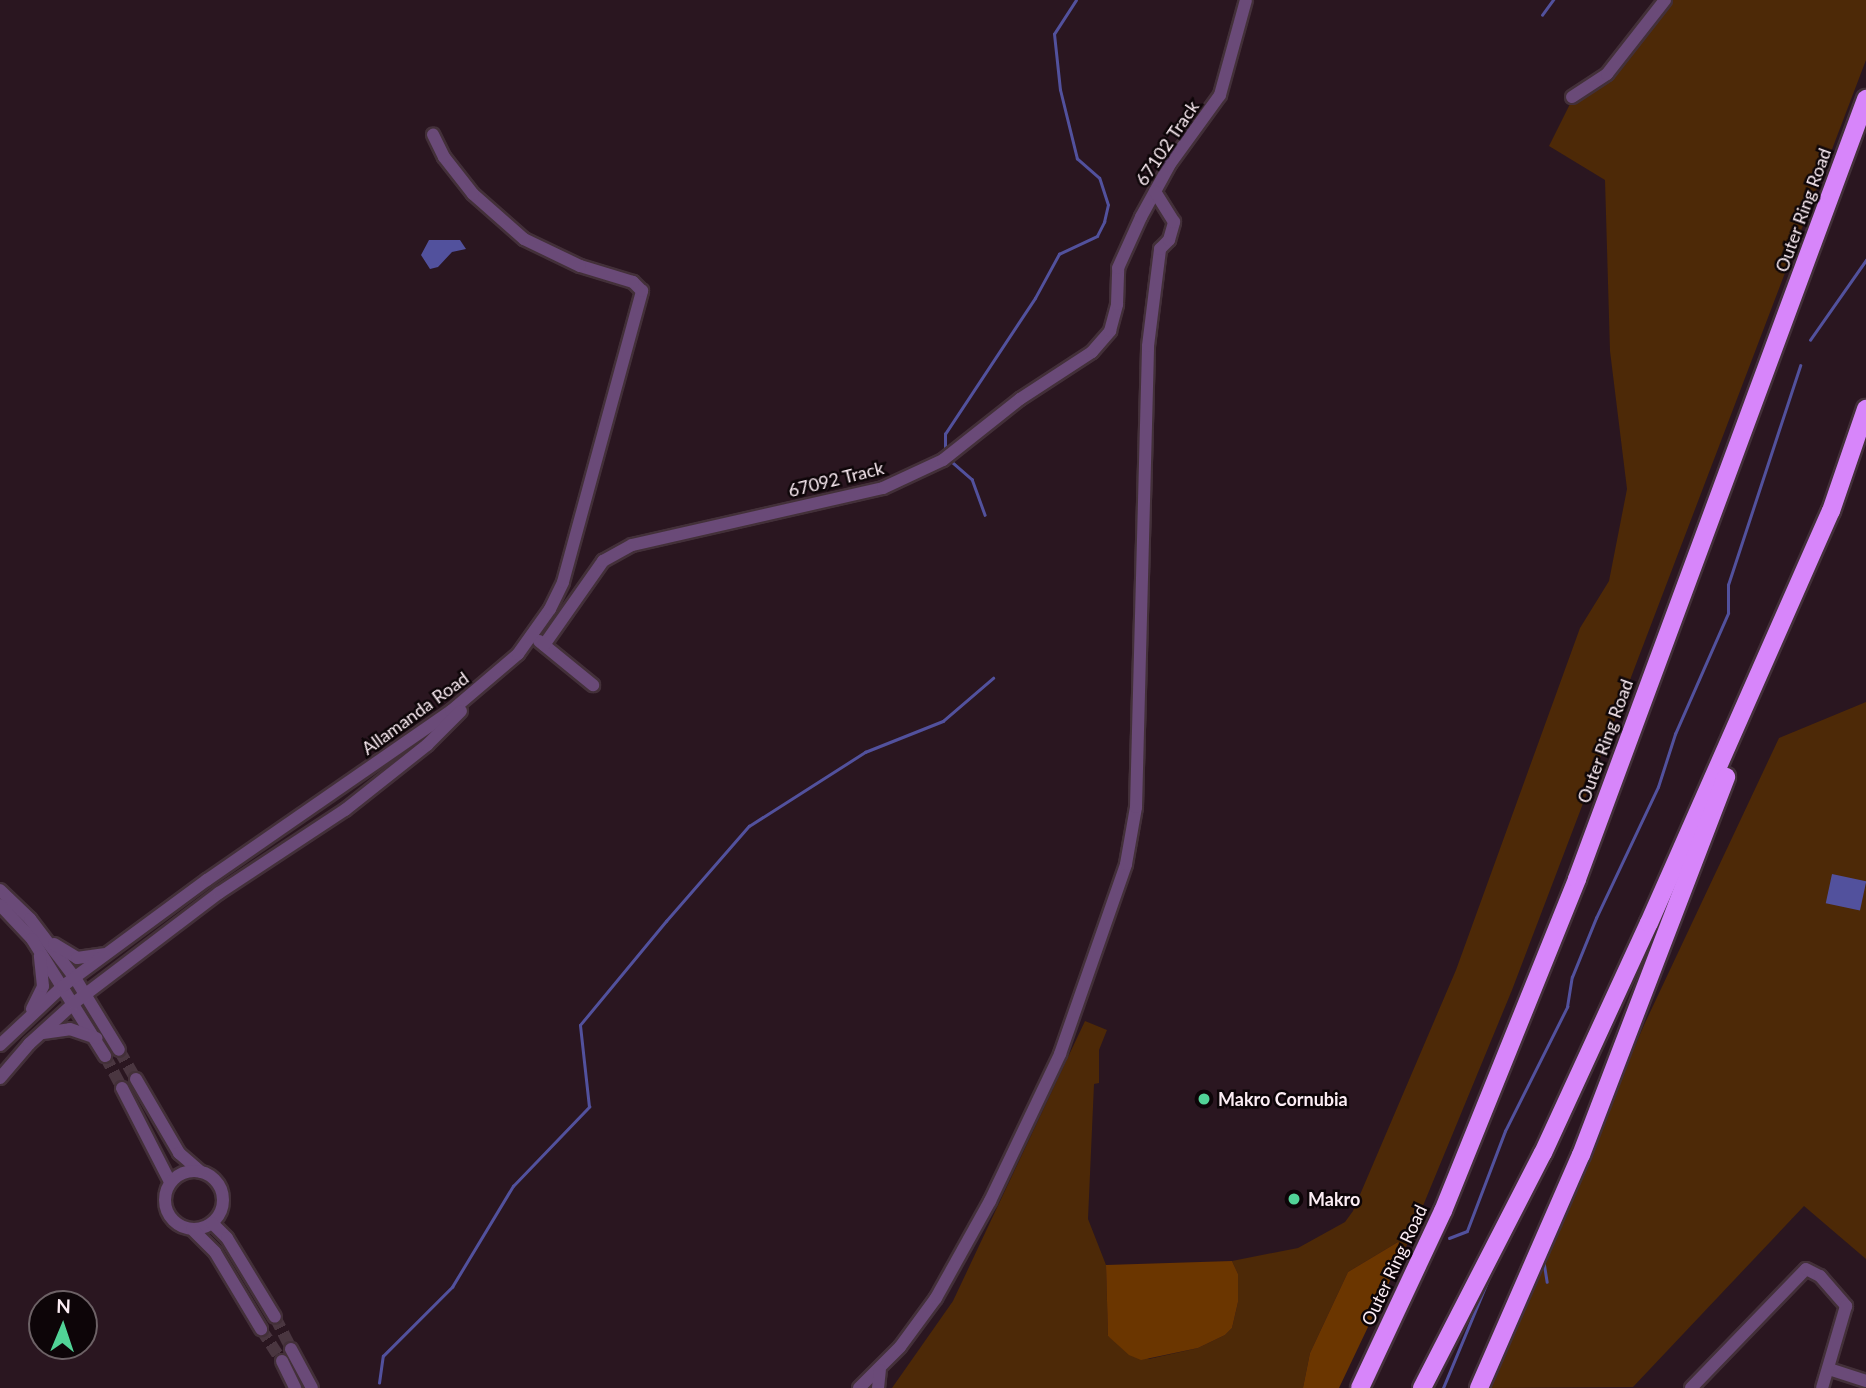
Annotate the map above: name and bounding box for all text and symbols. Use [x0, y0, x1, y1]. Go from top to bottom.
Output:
street label: 67102 Track [1130, 96, 1204, 190]
street label: Outer Ring Road [1770, 145, 1836, 275]
street label: 67092 Track [786, 457, 886, 501]
street label: Allamanda Road [357, 667, 473, 759]
street label: Outer Ring Road [1572, 676, 1638, 806]
place label: Makro Cornubia [1218, 1088, 1348, 1110]
marker: Makro Cornubia [1196, 1091, 1212, 1107]
place label: Makro [1308, 1188, 1360, 1210]
marker: Makro [1286, 1191, 1302, 1207]
street label: Outer Ring Road [1357, 1201, 1431, 1329]
north arrow [28, 1290, 98, 1360]
text: N [56, 1294, 71, 1317]

